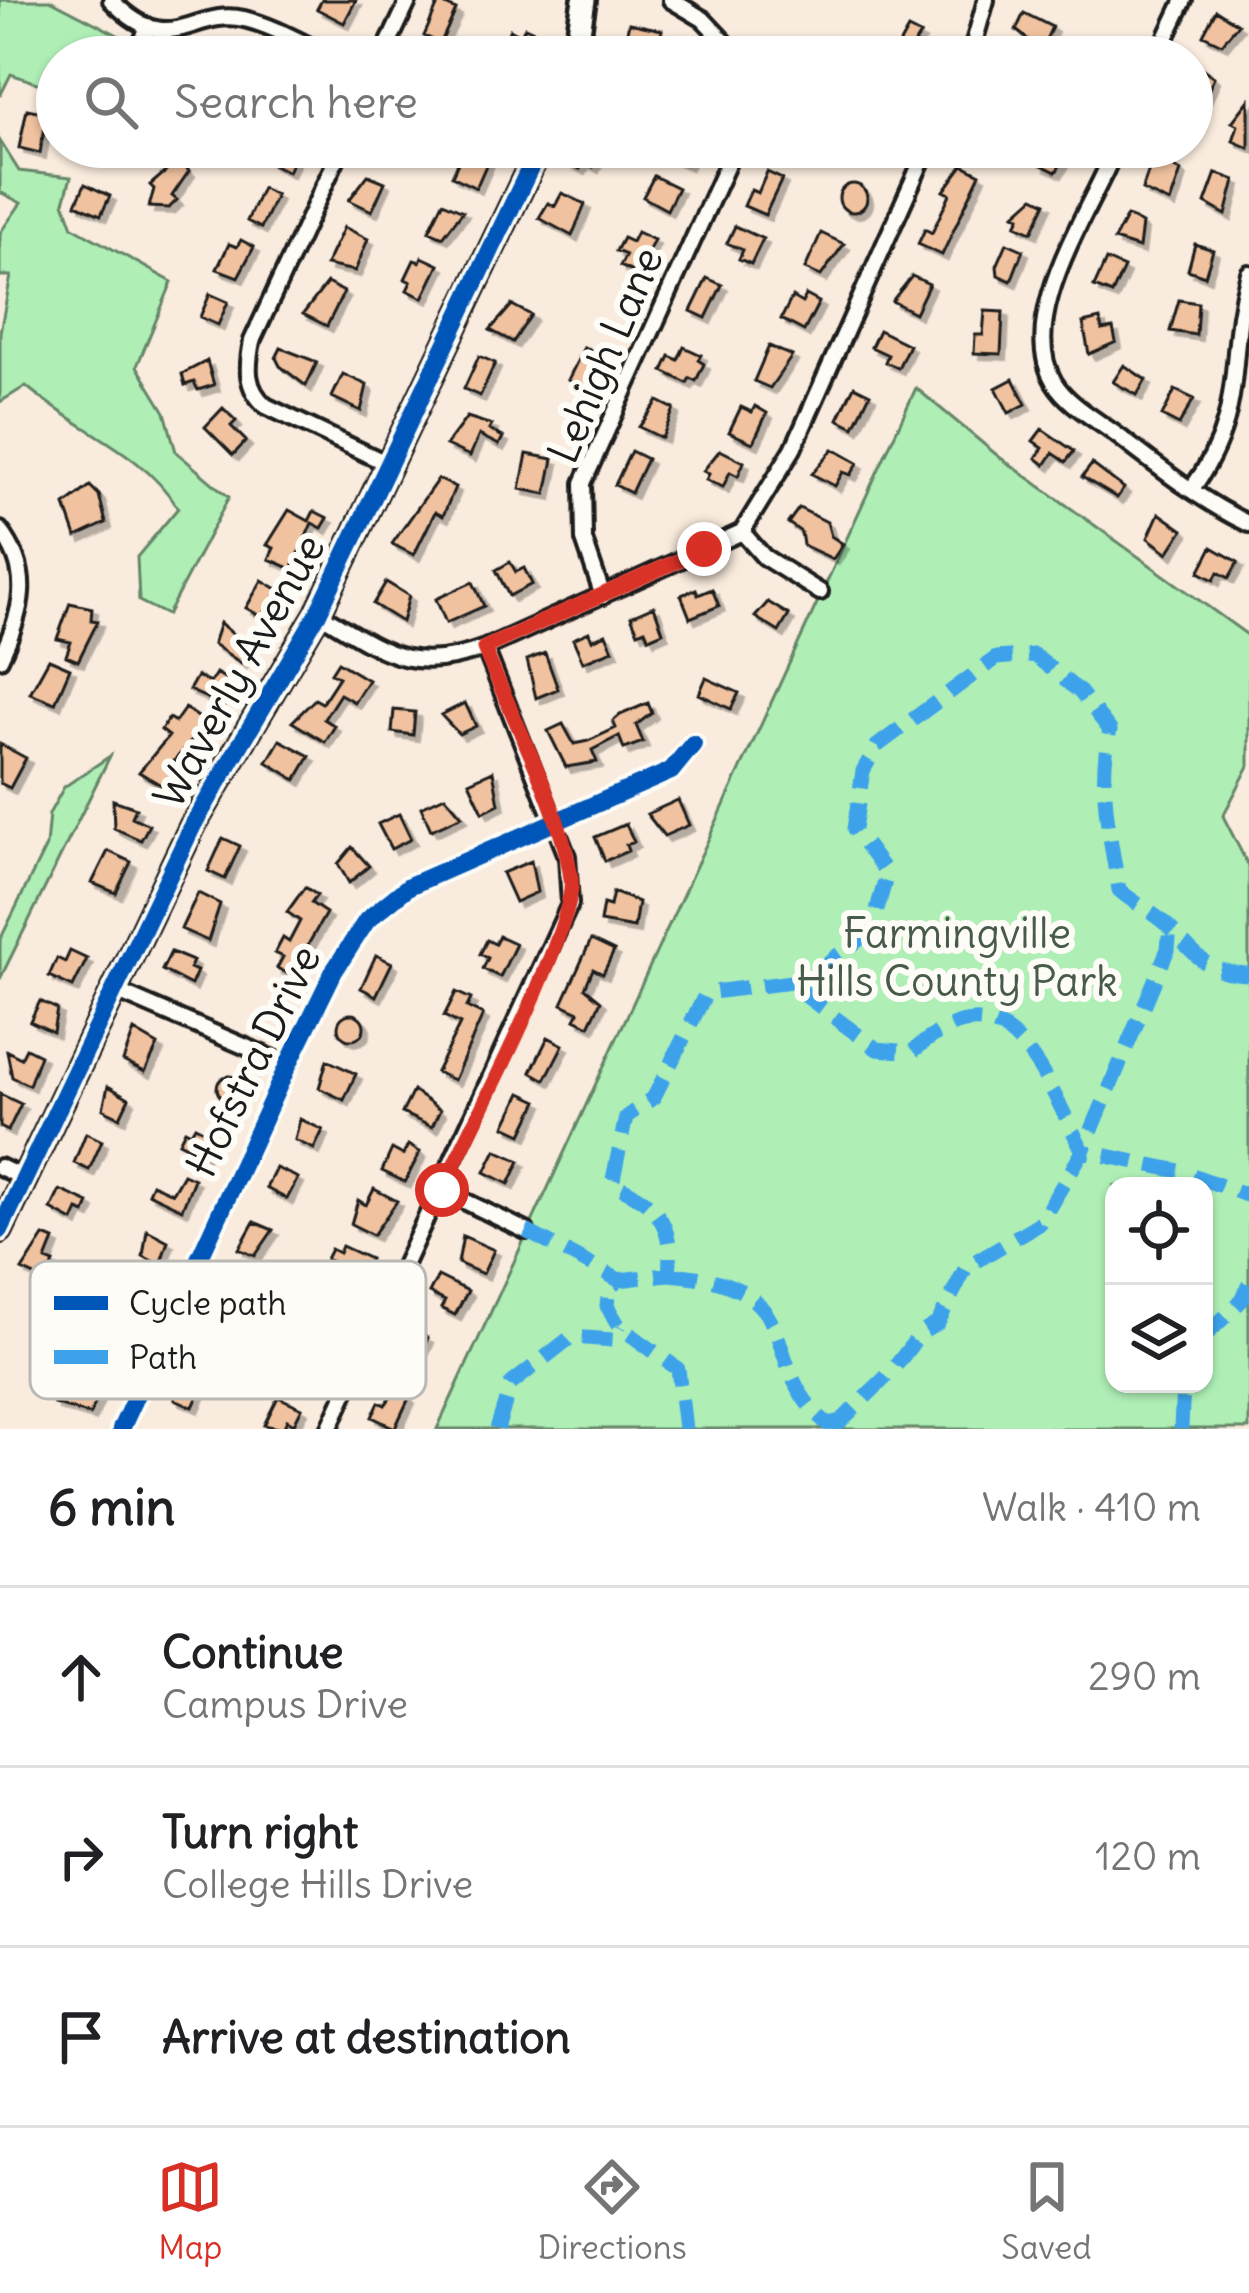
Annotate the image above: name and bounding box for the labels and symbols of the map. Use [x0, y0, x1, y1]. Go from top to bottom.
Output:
street label: Lehigh Lane [536, 239, 674, 471]
route end [677, 522, 731, 576]
street label: Waverly Avenue [142, 525, 336, 817]
park label: Farmingville Hills County Park [796, 907, 1118, 1007]
street label: Hofstra Drive [175, 937, 331, 1185]
route start [415, 1163, 469, 1217]
legend [30, 1261, 426, 1399]
text: Cycle path [129, 1282, 287, 1324]
text: Path [129, 1336, 197, 1378]

